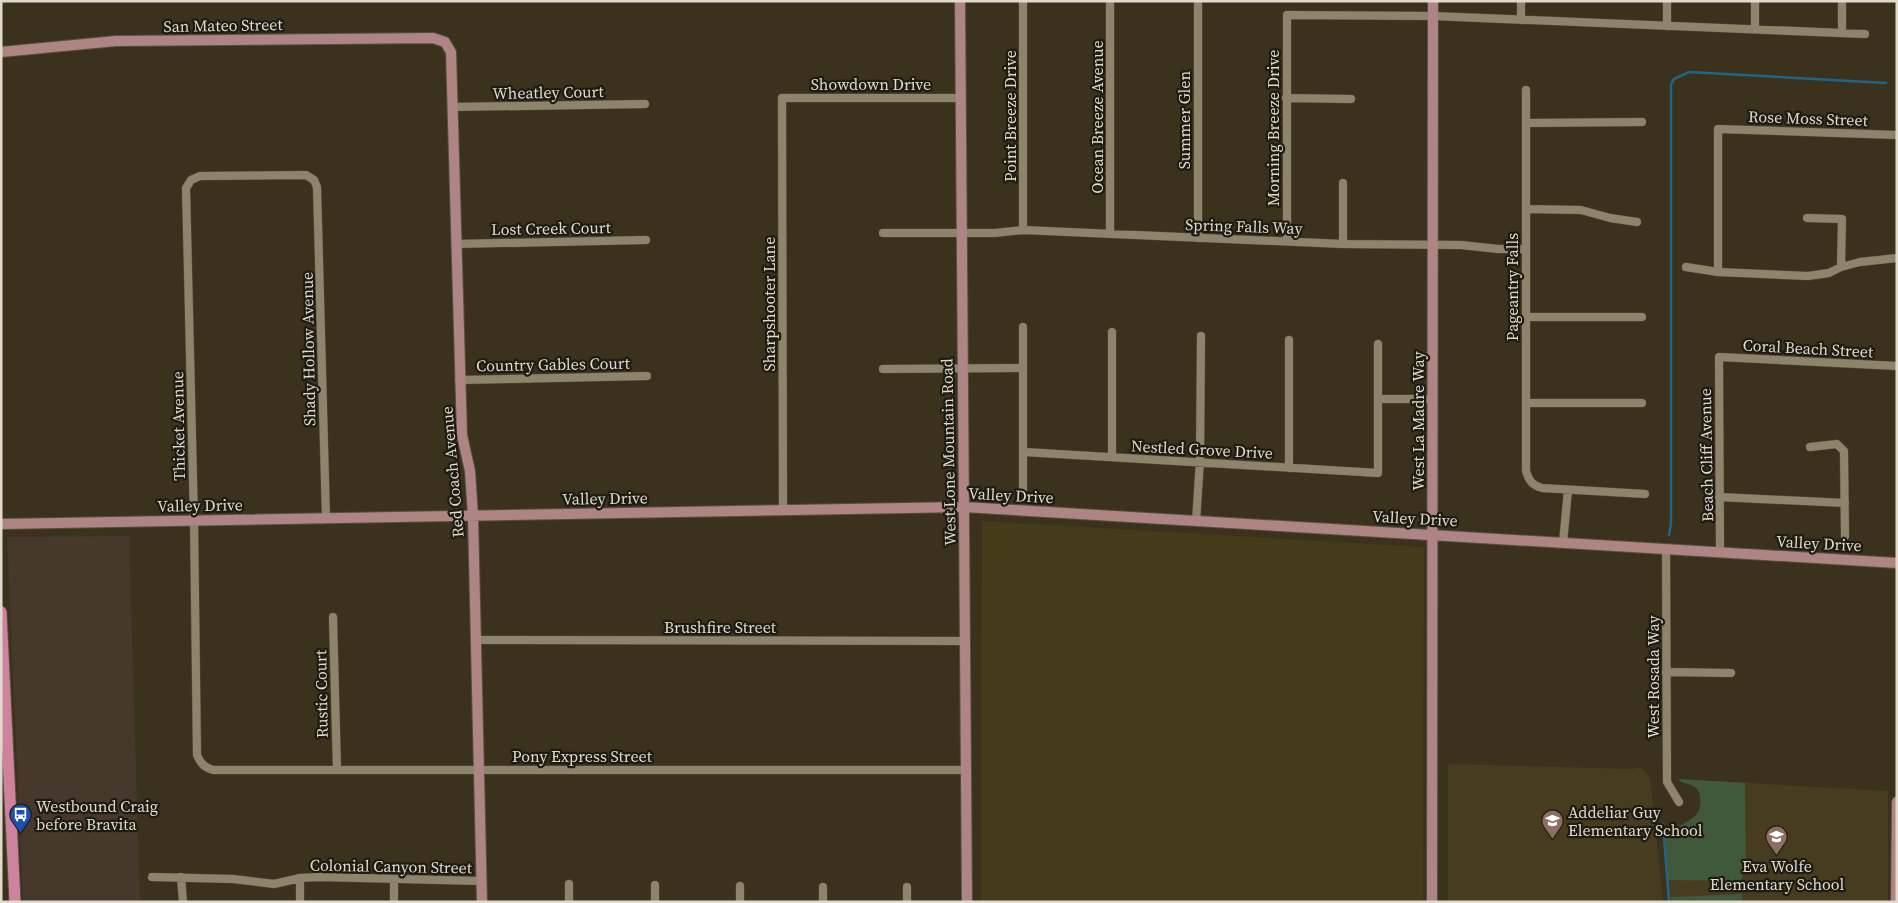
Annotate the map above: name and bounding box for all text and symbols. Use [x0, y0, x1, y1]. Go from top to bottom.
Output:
street label: San Mateo Street [163, 13, 284, 37]
street label: Ocean Breeze Avenue [1086, 40, 1108, 194]
street label: Point Breeze Drive [999, 50, 1021, 182]
street label: Morning Breeze Drive [1262, 50, 1284, 206]
street label: Summer Glen [1173, 71, 1195, 169]
street label: Showdown Drive [811, 73, 931, 95]
street label: Wheatley Court [492, 80, 605, 104]
street label: Rose Moss Street [1748, 105, 1869, 131]
street label: Spring Falls Way [1185, 213, 1304, 239]
street label: Lost Creek Court [491, 216, 612, 240]
street label: Pageantry Falls [1501, 233, 1523, 341]
street label: Sharpshooter Lane [758, 237, 780, 371]
street label: Shady Hollow Avenue [296, 272, 320, 426]
street label: Coral Beach Street [1742, 334, 1875, 362]
street label: West La Madre Way [1407, 350, 1429, 491]
street label: Country Gables Court [476, 352, 631, 376]
street label: West Lone Mountain Road [935, 358, 961, 546]
street label: Thicket Avenue [166, 371, 190, 481]
street label: Beach Cliff Avenue [1694, 388, 1718, 522]
street label: Red Coach Avenue [435, 405, 469, 539]
street label: Nestled Grove Drive [1130, 434, 1274, 464]
street label: Valley Drive [968, 482, 1054, 508]
street label: Valley Drive [562, 486, 648, 510]
street label: Valley Drive [157, 493, 243, 517]
street label: Valley Drive [1372, 505, 1458, 531]
street label: Valley Drive [1776, 530, 1862, 556]
street label: West Rosada Way [1642, 615, 1664, 739]
street label: Brushfire Street [664, 616, 777, 638]
street label: Rustic Court [309, 649, 333, 738]
street label: Pony Express Street [512, 745, 653, 767]
place label: Westbound Craig before Bravita [36, 795, 158, 835]
place label: Addeliar Guy Elementary School [1568, 801, 1703, 841]
bus stop icon: Westbound Craig before Bravita [8, 803, 32, 834]
school or university icon: Addeliar Guy Elementary School [1540, 809, 1564, 840]
school or university icon: Eva Wolfe Elementary School [1765, 825, 1789, 856]
street label: Colonial Canyon Street [310, 854, 473, 878]
place label: Eva Wolfe Elementary School [1710, 855, 1844, 895]

